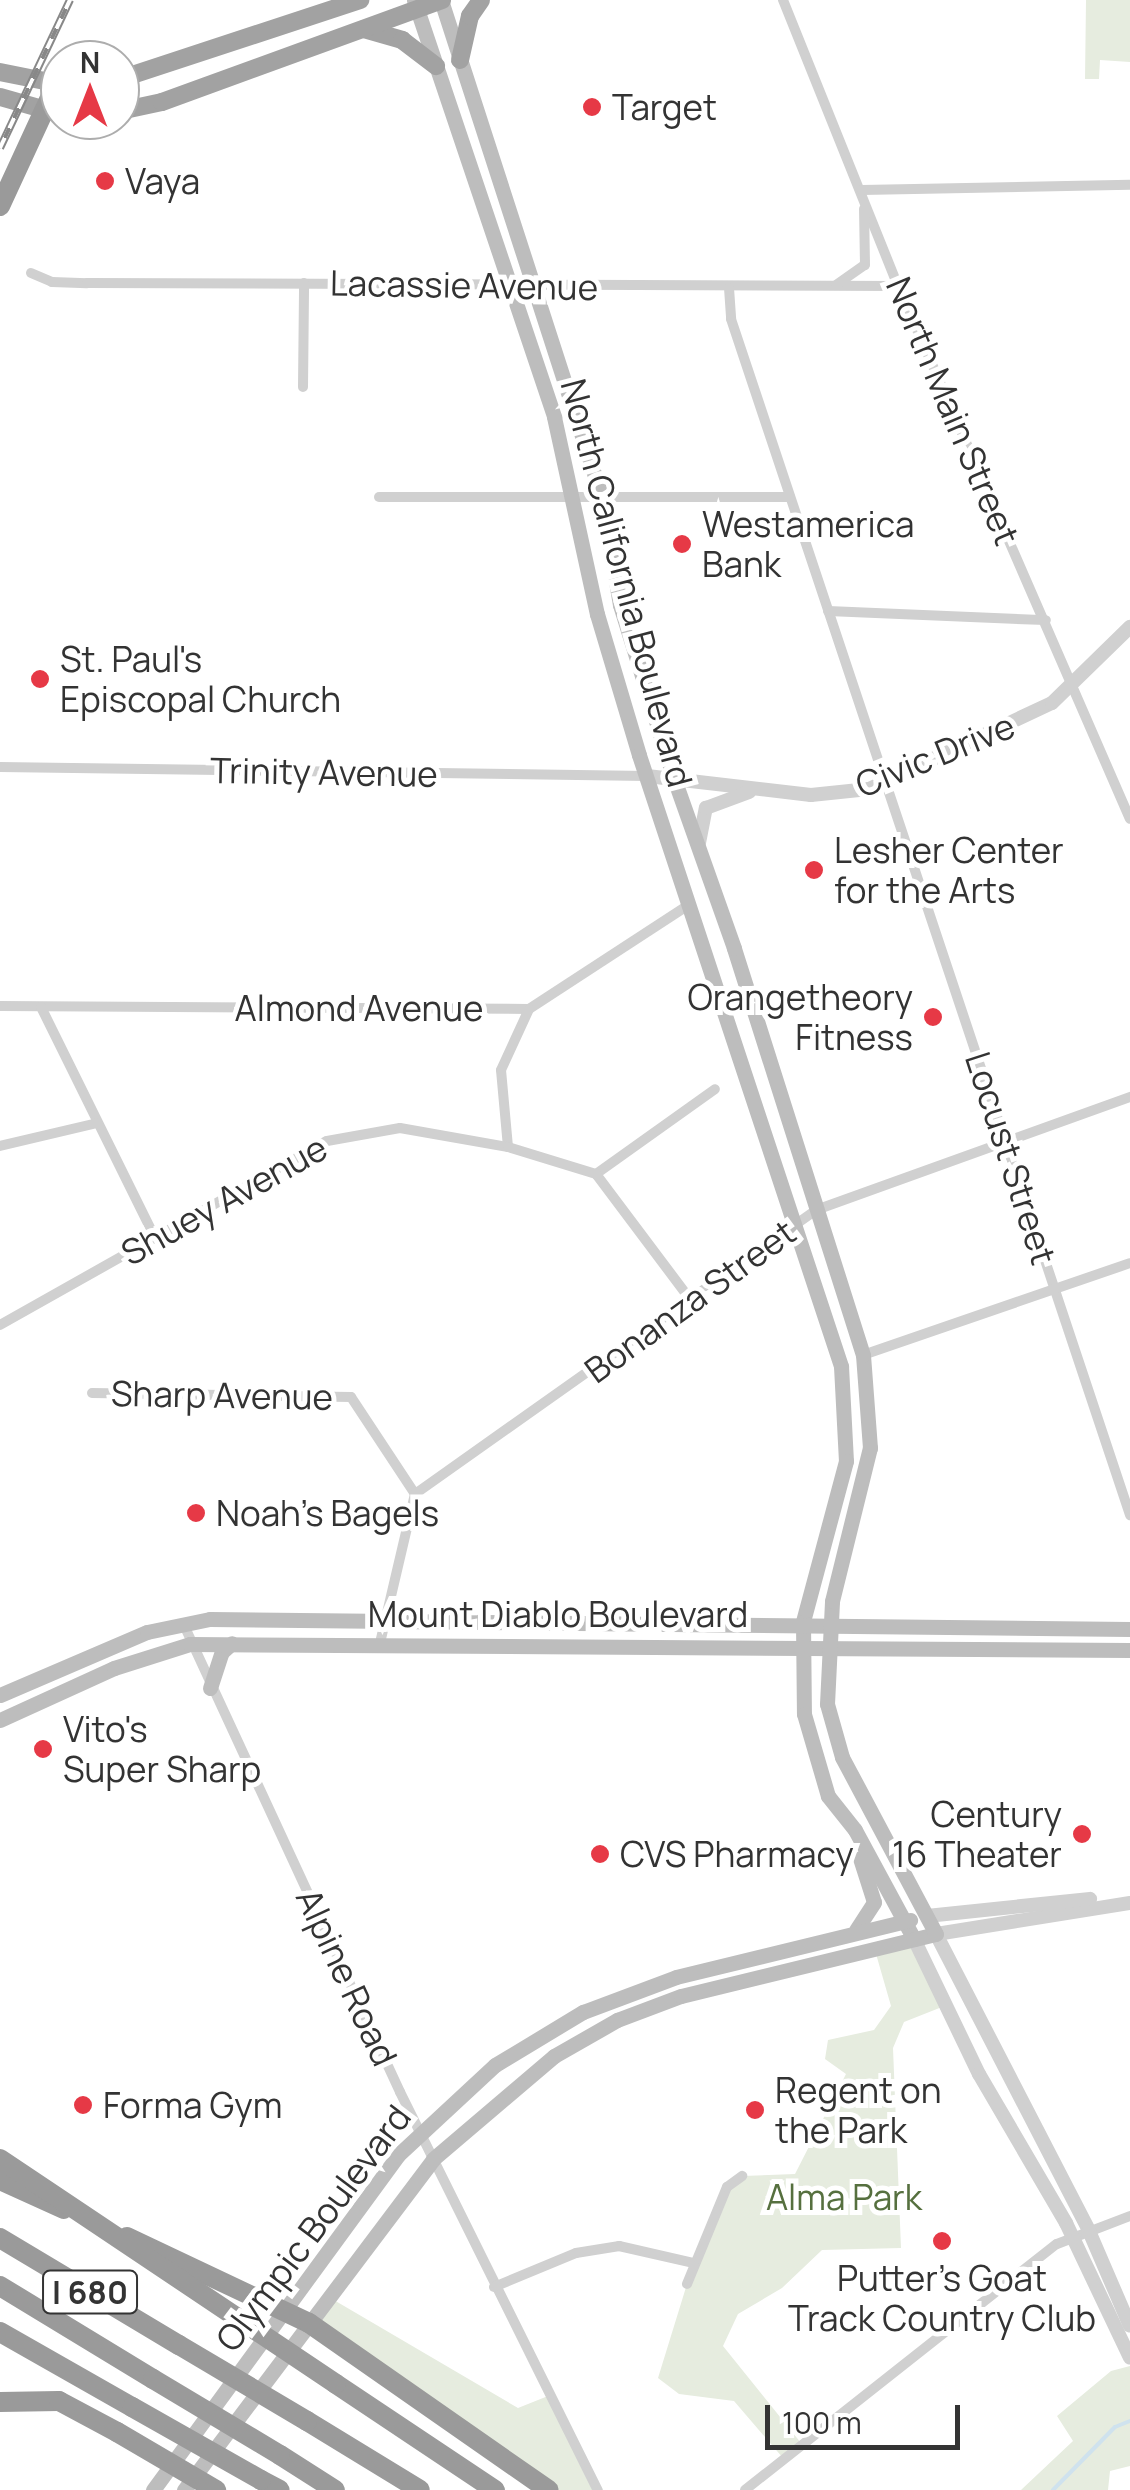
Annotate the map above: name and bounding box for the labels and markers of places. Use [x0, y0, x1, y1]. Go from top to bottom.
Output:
place label: Target [612, 86, 717, 128]
marker: Target [581, 96, 603, 118]
place label: Vaya [125, 160, 200, 202]
marker: Vaya [94, 170, 116, 192]
place label: Westamerica Bank [702, 503, 914, 585]
marker: Westamerica Bank [671, 533, 693, 555]
place label: St. Paul's Episcopal Church [60, 638, 341, 720]
marker: St. Paul's Episcopal Church [29, 668, 51, 690]
place label: Lesher Center for the Arts [834, 829, 1064, 911]
marker: Lesher Center for the Arts [803, 859, 825, 881]
place label: Orangetheory Fitness [688, 976, 913, 1058]
marker: Orangetheory Fitness [922, 1006, 944, 1028]
place label: Noah's Bagels [216, 1492, 439, 1534]
marker: Noah's Bagels [185, 1502, 207, 1524]
place label: Vito's Super Sharp [63, 1708, 261, 1790]
marker: Vito's Super Sharp [32, 1738, 54, 1760]
place label: Century 16 Theater [892, 1793, 1062, 1875]
marker: Century 16 Theater [1071, 1823, 1093, 1845]
place label: CVS Pharmacy [620, 1833, 854, 1875]
marker: CVS Pharmacy [589, 1843, 611, 1865]
place label: Regent on the Park [775, 2069, 941, 2151]
place label: Forma Gym [103, 2084, 282, 2126]
marker: Forma Gym [72, 2094, 94, 2116]
marker: Regent on the Park [744, 2099, 766, 2121]
marker: Putter's Goat Track Country Club [931, 2230, 953, 2252]
place label: Putter's Goat Track Country Club [788, 2257, 1096, 2339]

